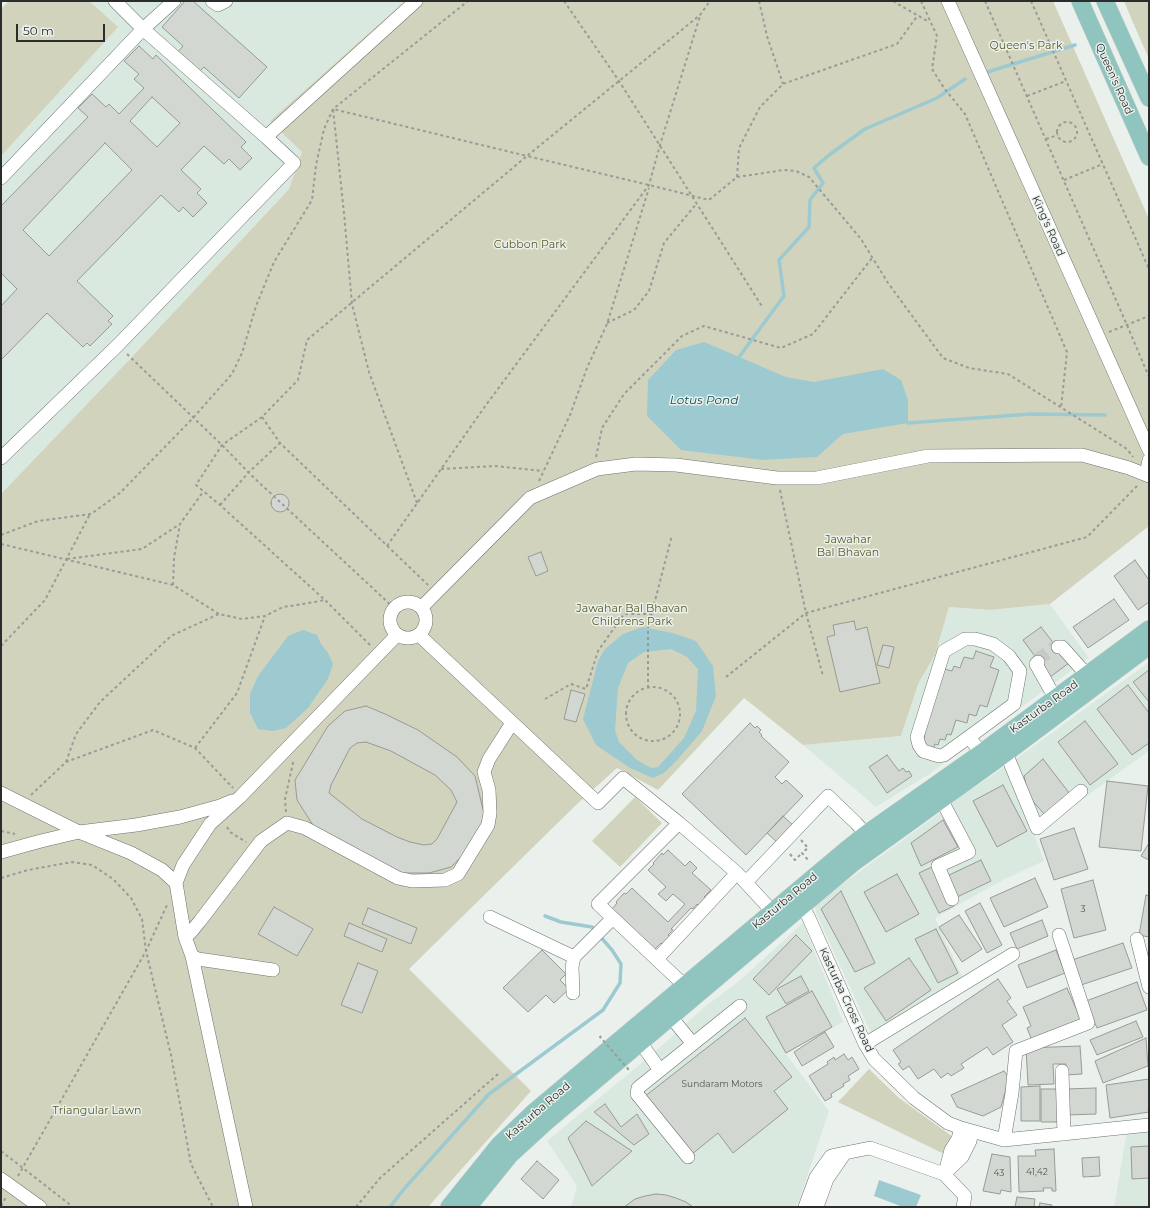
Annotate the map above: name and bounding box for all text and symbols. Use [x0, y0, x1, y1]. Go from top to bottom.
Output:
scale bar [18, 16, 107, 42]
text: 50 m [23, 23, 54, 38]
park label: Queen's Park [990, 39, 1062, 53]
street label: Queen's Road [1092, 41, 1136, 117]
street label: King's Road [1029, 194, 1067, 258]
park label: Cubbon Park [494, 238, 566, 252]
water label: Lotus Pond [670, 393, 738, 407]
park label: Jawahar Bal Bhavan [817, 533, 879, 559]
park label: Jawahar Bal Bhavan Childrens Park [576, 602, 688, 628]
street label: Kasturba Road [1007, 678, 1081, 736]
street label: Kasturba Road [750, 870, 820, 932]
house number: 3 [1080, 904, 1086, 914]
street label: Kasturba Cross Road [816, 946, 876, 1054]
street label: Kasturba Road [503, 1079, 573, 1143]
house number: Sundaram Motors [682, 1079, 762, 1089]
park label: Triangular Lawn [52, 1104, 142, 1118]
house number: 41,42 [1026, 1167, 1048, 1177]
house number: 43 [994, 1168, 1004, 1178]

